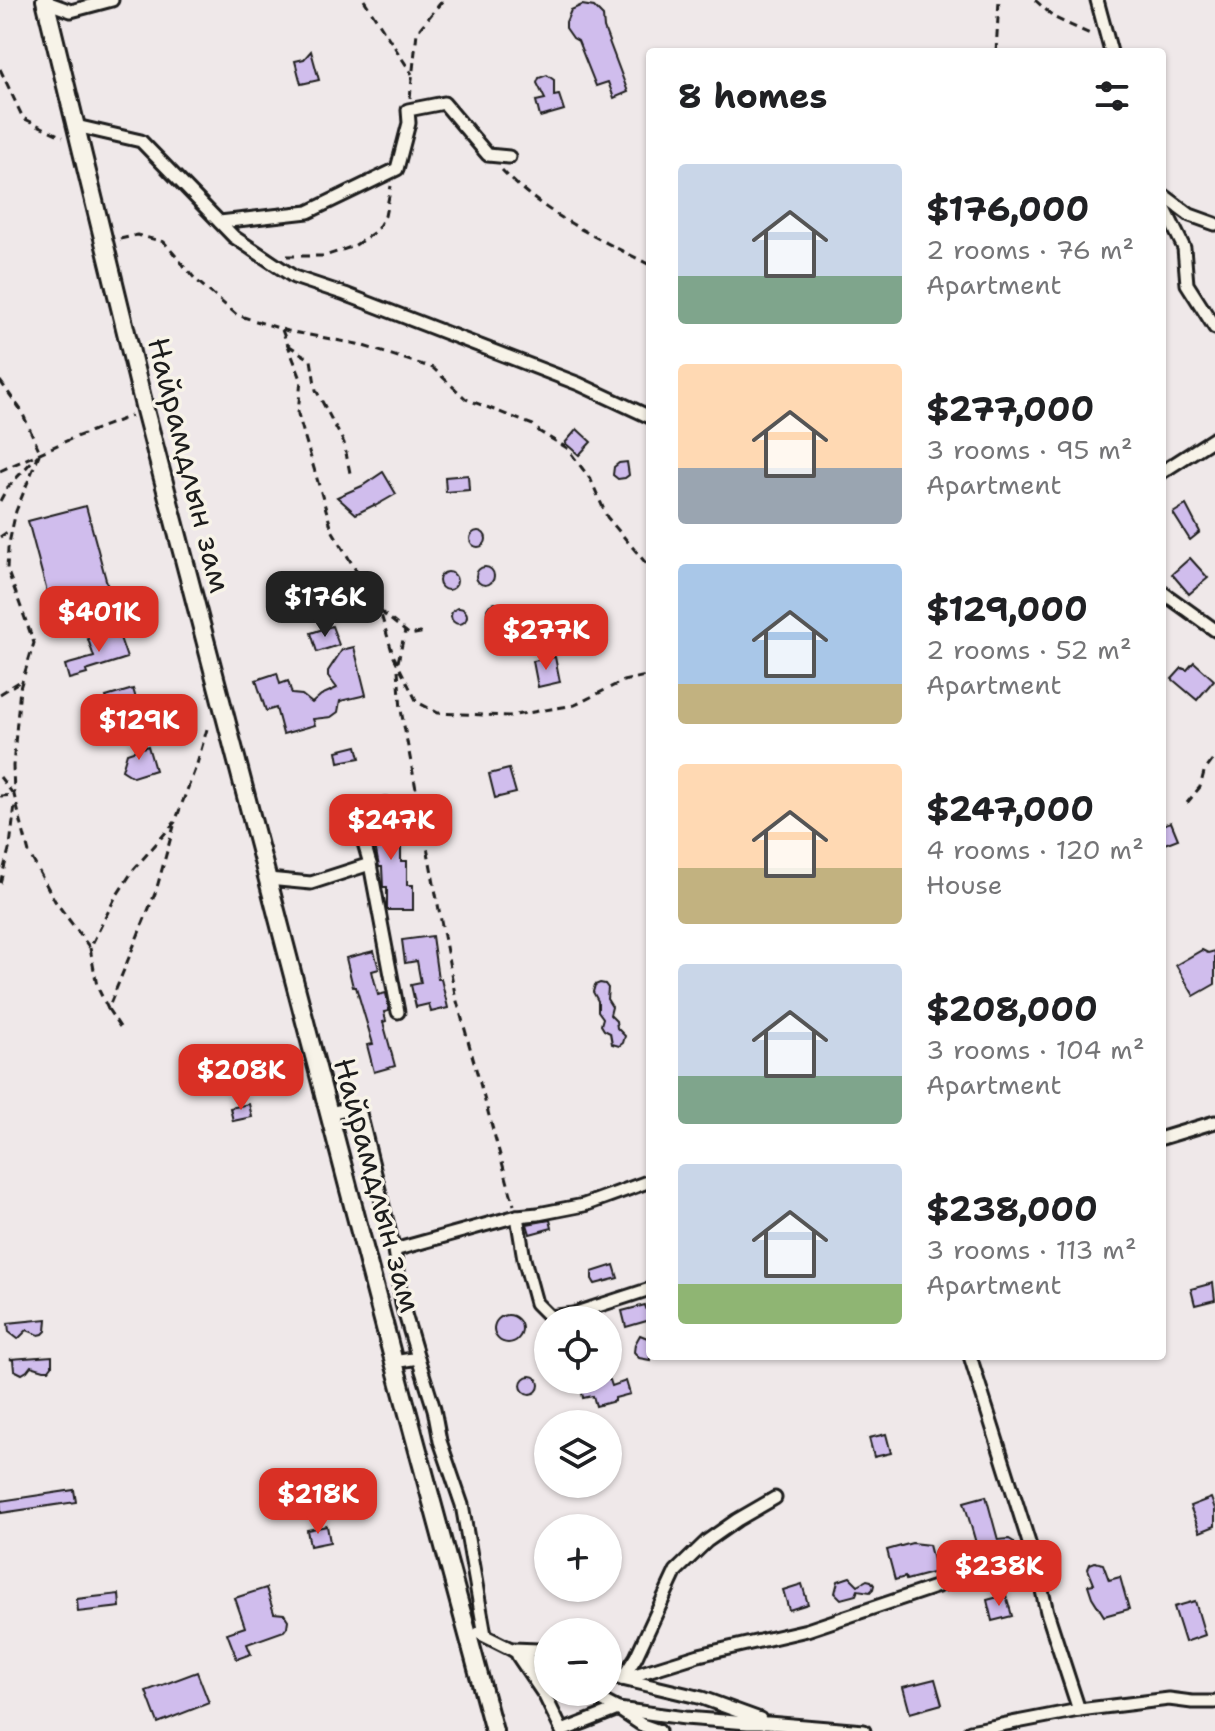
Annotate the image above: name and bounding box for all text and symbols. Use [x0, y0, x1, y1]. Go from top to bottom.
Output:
text: 8 homes [678, 73, 827, 119]
icon: filters [1090, 74, 1134, 118]
text: $176,000 [926, 186, 1089, 232]
icon: home [742, 196, 838, 292]
text: 2 rooms · 76 m² [926, 232, 1134, 267]
text: Apartment [926, 267, 1062, 302]
street label: Найрамдлын зам [138, 333, 241, 597]
text: $277,000 [926, 386, 1094, 432]
icon: home [742, 396, 838, 492]
text: 3 rooms · 95 m² [926, 432, 1133, 467]
text: Apartment [926, 467, 1062, 502]
pin: $176K [269, 571, 381, 639]
text: $176K [284, 579, 366, 614]
pin: $401K [43, 586, 155, 654]
text: $129,000 [926, 586, 1088, 632]
text: $401K [58, 594, 140, 629]
icon: home [742, 596, 838, 692]
pin: $277K [490, 604, 602, 672]
text: $277K [502, 612, 590, 647]
text: 2 rooms · 52 m² [926, 632, 1132, 667]
text: Apartment [926, 667, 1062, 702]
pin: $129K [83, 694, 195, 762]
text: $129K [99, 702, 180, 737]
text: $247,000 [926, 786, 1094, 832]
pin: $247K [335, 794, 447, 862]
icon: home [742, 796, 838, 892]
text: $247K [347, 802, 435, 837]
text: 4 rooms · 120 m² [926, 832, 1144, 867]
text: House [926, 867, 1002, 902]
text: $208,000 [926, 986, 1098, 1032]
icon: home [742, 996, 838, 1092]
text: 3 rooms · 104 m² [926, 1032, 1145, 1067]
pin: $208K [185, 1044, 297, 1112]
text: $208K [196, 1052, 286, 1087]
street label: Найрамдлын зам [324, 1053, 431, 1317]
text: Apartment [926, 1067, 1062, 1102]
text: $238,000 [926, 1186, 1098, 1232]
icon: home [742, 1196, 838, 1292]
text: 3 rooms · 113 m² [926, 1232, 1137, 1267]
text: Apartment [926, 1267, 1062, 1302]
map controls [534, 1306, 622, 1706]
button: locate [534, 1306, 622, 1394]
button: layers [534, 1410, 622, 1498]
pin: $218K [262, 1468, 374, 1536]
text: $218K [277, 1476, 359, 1511]
button: + [534, 1514, 622, 1602]
pin: $238K [943, 1540, 1055, 1608]
text: $238K [954, 1548, 1044, 1583]
button: − [534, 1618, 622, 1706]

